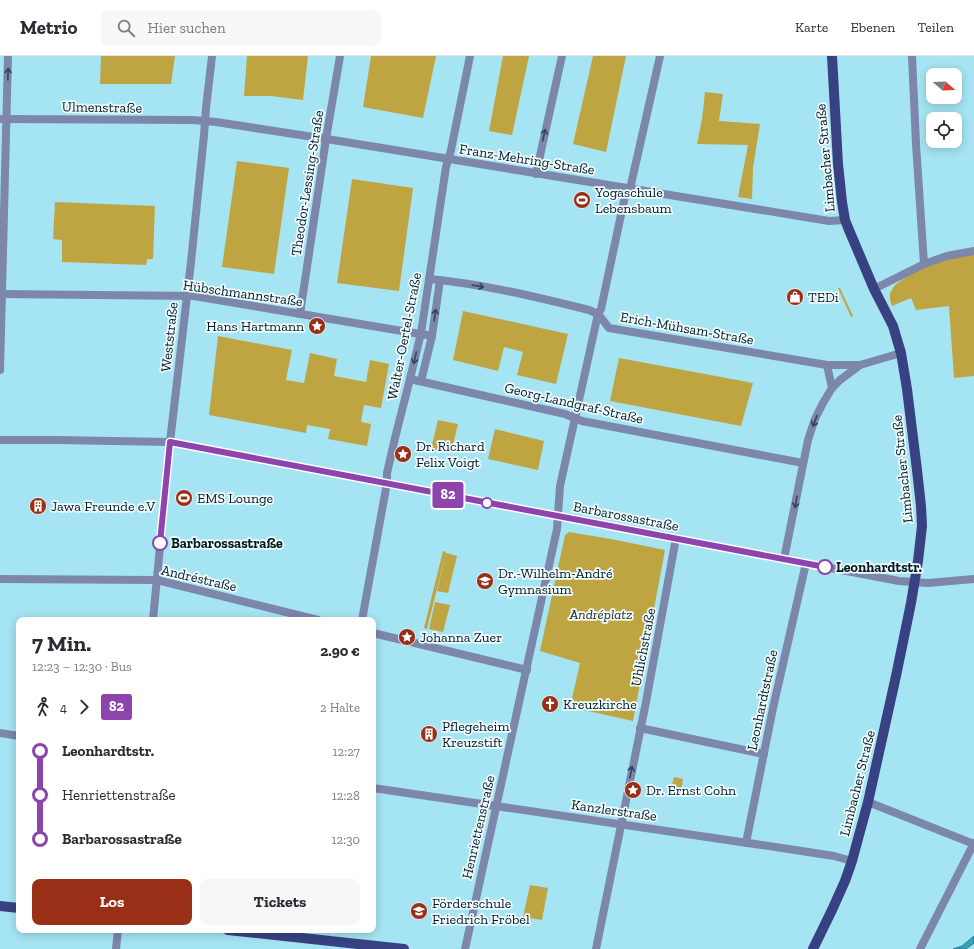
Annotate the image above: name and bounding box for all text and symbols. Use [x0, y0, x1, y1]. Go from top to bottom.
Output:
search box [101, 10, 381, 46]
text: Metrio [20, 16, 77, 39]
icon: search [115, 17, 137, 39]
text: Hier suchen [147, 19, 226, 37]
text: Karte [795, 19, 828, 36]
text: Ebenen [850, 19, 895, 36]
text: Teilen [917, 19, 954, 36]
one-way arrow [4, 68, 11, 81]
north arrow [926, 68, 962, 104]
map controls [926, 68, 962, 148]
street label: Ulmenstraße [62, 98, 143, 117]
street label: Limbacher Straße [812, 103, 839, 213]
street label: Theodor-Lessing-Straße [288, 109, 327, 257]
button: locate [926, 112, 962, 148]
one-way arrow [540, 129, 548, 142]
street label: Franz-Mehring-Straße [458, 140, 596, 179]
place label: Yogaschule Lebensbaum [594, 184, 672, 217]
sports icon: Yogaschule Lebensbaum [572, 190, 592, 210]
street label: Walter-Oertel-Straße [384, 271, 425, 401]
street label: Hübschmannstraße [182, 277, 304, 310]
one-way arrow [471, 282, 484, 290]
shop icon: TEDi [785, 287, 805, 307]
place label: TEDi [808, 289, 839, 306]
street label: Weststraße [157, 301, 182, 373]
street label: Erich-Mühsam-Straße [619, 308, 755, 349]
one-way arrow [431, 309, 439, 322]
place icon: Hans Hartmann [307, 316, 327, 336]
place label: Hans Hartmann [206, 318, 304, 335]
one-way arrow [410, 352, 418, 365]
street label: Georg-Landgraf-Straße [503, 379, 645, 428]
street label: Limbacher Straße [888, 414, 917, 524]
one-way arrow [810, 415, 818, 427]
place label: Dr. Richard Felix Voigt [416, 438, 485, 471]
place icon: Dr. Richard Felix Voigt [393, 444, 413, 464]
line badge: 82 [430, 482, 466, 508]
text: 82 [440, 486, 456, 503]
sports icon: EMS Lounge [174, 488, 194, 508]
place label: EMS Lounge [197, 490, 274, 507]
one-way arrow [791, 495, 799, 508]
building icon: Jawa Freunde e.V [28, 496, 48, 516]
unlabelled marker [481, 497, 493, 509]
place label: Jawa Freunde e.V [51, 498, 156, 515]
street label: Barbarossastraße [572, 498, 680, 535]
marker: Barbarossastraße [152, 535, 168, 551]
place label: Barbarossastraße [171, 535, 283, 552]
marker: Leonhardtstr. [817, 559, 833, 575]
place label: Leonhardtstr. [836, 559, 922, 576]
street label: Andréstraße [160, 562, 239, 596]
place label: Dr.-Wilhelm-André Gymnasium [498, 565, 613, 598]
school or university icon: Dr.-Wilhelm-André Gymnasium [475, 571, 495, 591]
park label: Andréplatz [569, 606, 632, 623]
street label: Uhlichstraße [628, 606, 660, 688]
place icon: Johanna Zuer [397, 627, 417, 647]
place label: Johanna Zuer [420, 629, 502, 646]
text: 7 Min. [32, 630, 91, 657]
text: 2.90 € [320, 642, 360, 660]
street label: Leonhardtstraße [744, 648, 782, 752]
text: 12:23 – 12:30 · Bus [32, 659, 132, 674]
church icon: Kreuzkirche [540, 694, 560, 714]
icon: walk [32, 696, 54, 718]
icon: forward [73, 696, 95, 718]
place label: Kreuzkirche [563, 696, 637, 713]
text: 82 [109, 698, 124, 715]
text: 4 [60, 700, 67, 715]
text: 2 Halte [320, 700, 360, 715]
place label: Pflegeheim Kreuzstift [442, 718, 509, 751]
building icon: Pflegeheim Kreuzstift [419, 724, 439, 744]
street label: Limbacher Straße [836, 728, 879, 838]
text: Leonhardtstr. [62, 742, 154, 760]
text: 12:27 [333, 744, 360, 759]
one-way arrow [627, 766, 635, 779]
street label: Henriettenstraße [458, 773, 499, 881]
place icon: Dr. Ernst Cohn [623, 780, 643, 800]
place label: Dr. Ernst Cohn [646, 782, 736, 799]
text: Henriettenstraße [62, 786, 175, 804]
text: 12:28 [332, 788, 360, 803]
street label: Kanzlerstraße [570, 796, 658, 825]
text: Barbarossastraße [62, 830, 182, 848]
text: 12:30 [332, 832, 360, 847]
button: Los [32, 879, 192, 925]
button: Tickets [200, 879, 360, 925]
place label: Förderschule Friedrich Fröbel [432, 895, 530, 928]
school or university icon: Förderschule Friedrich Fröbel [409, 901, 429, 921]

